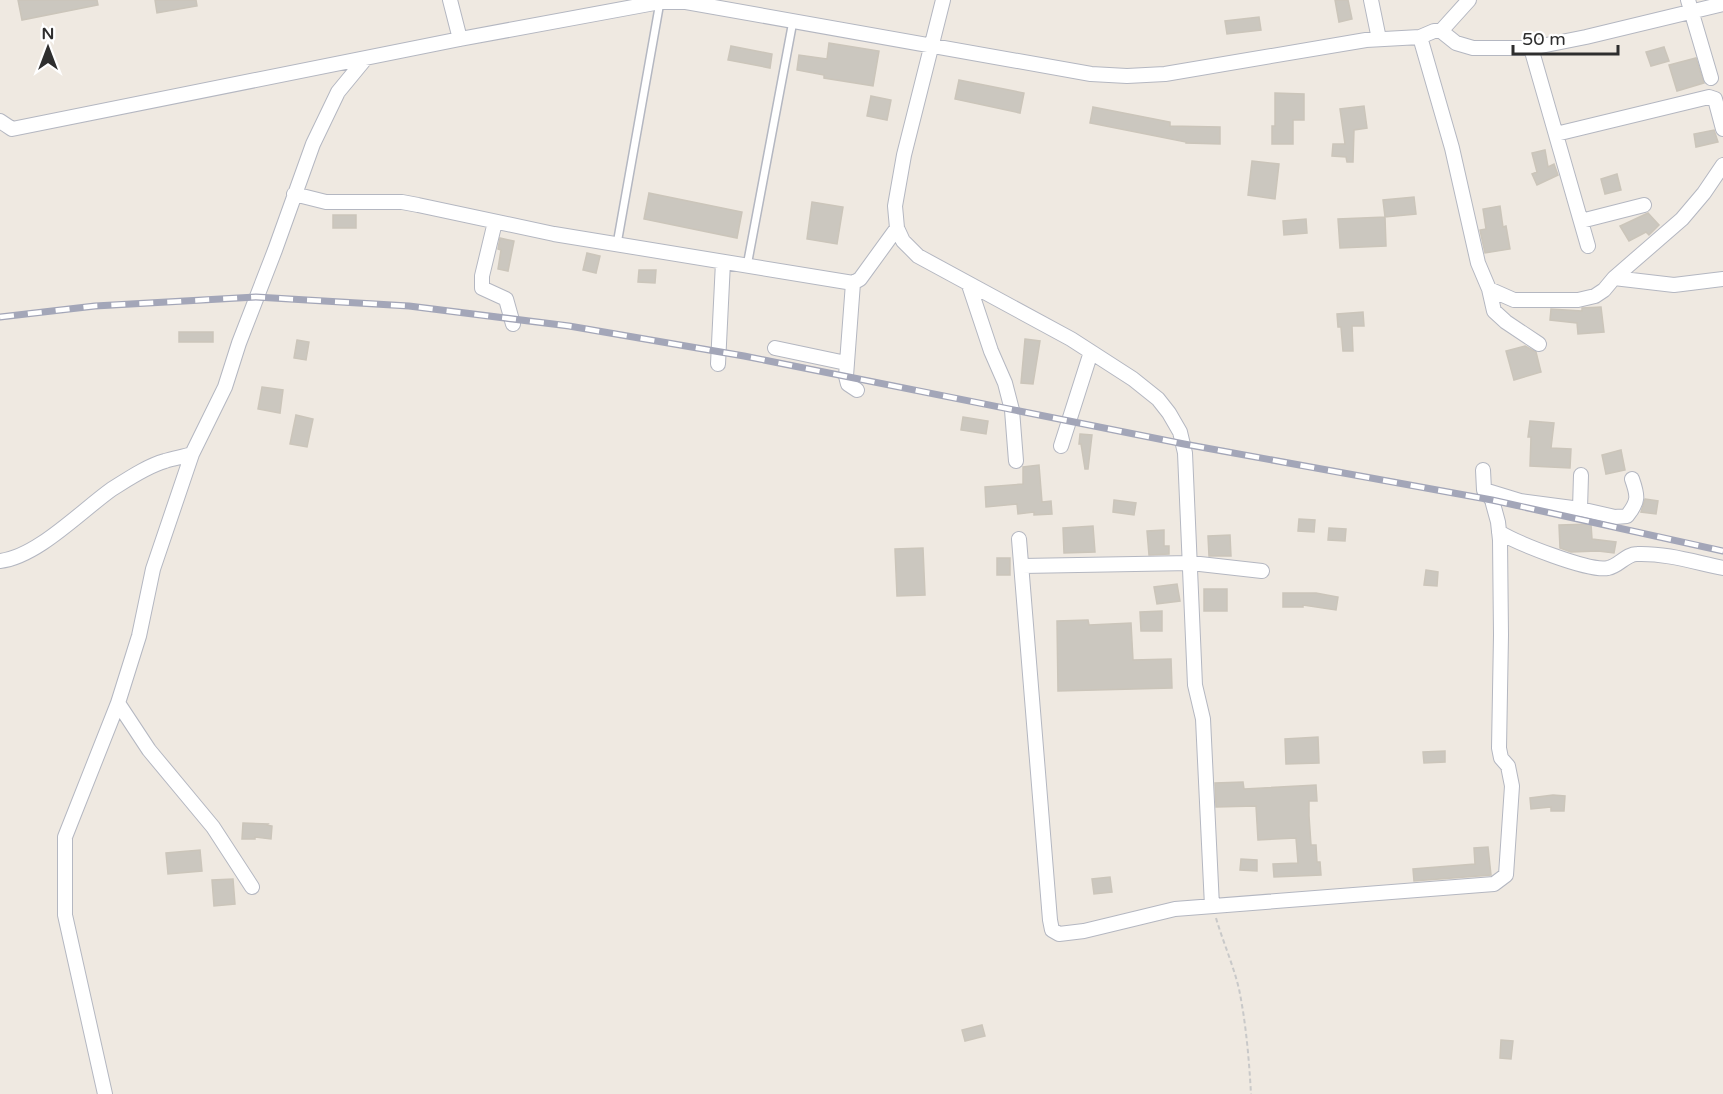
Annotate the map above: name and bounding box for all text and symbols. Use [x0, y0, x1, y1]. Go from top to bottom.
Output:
north arrow [18, 18, 78, 78]
scale bar [1513, 18, 1618, 56]
text: N [42, 24, 54, 44]
text: 50 m [1522, 28, 1566, 50]

